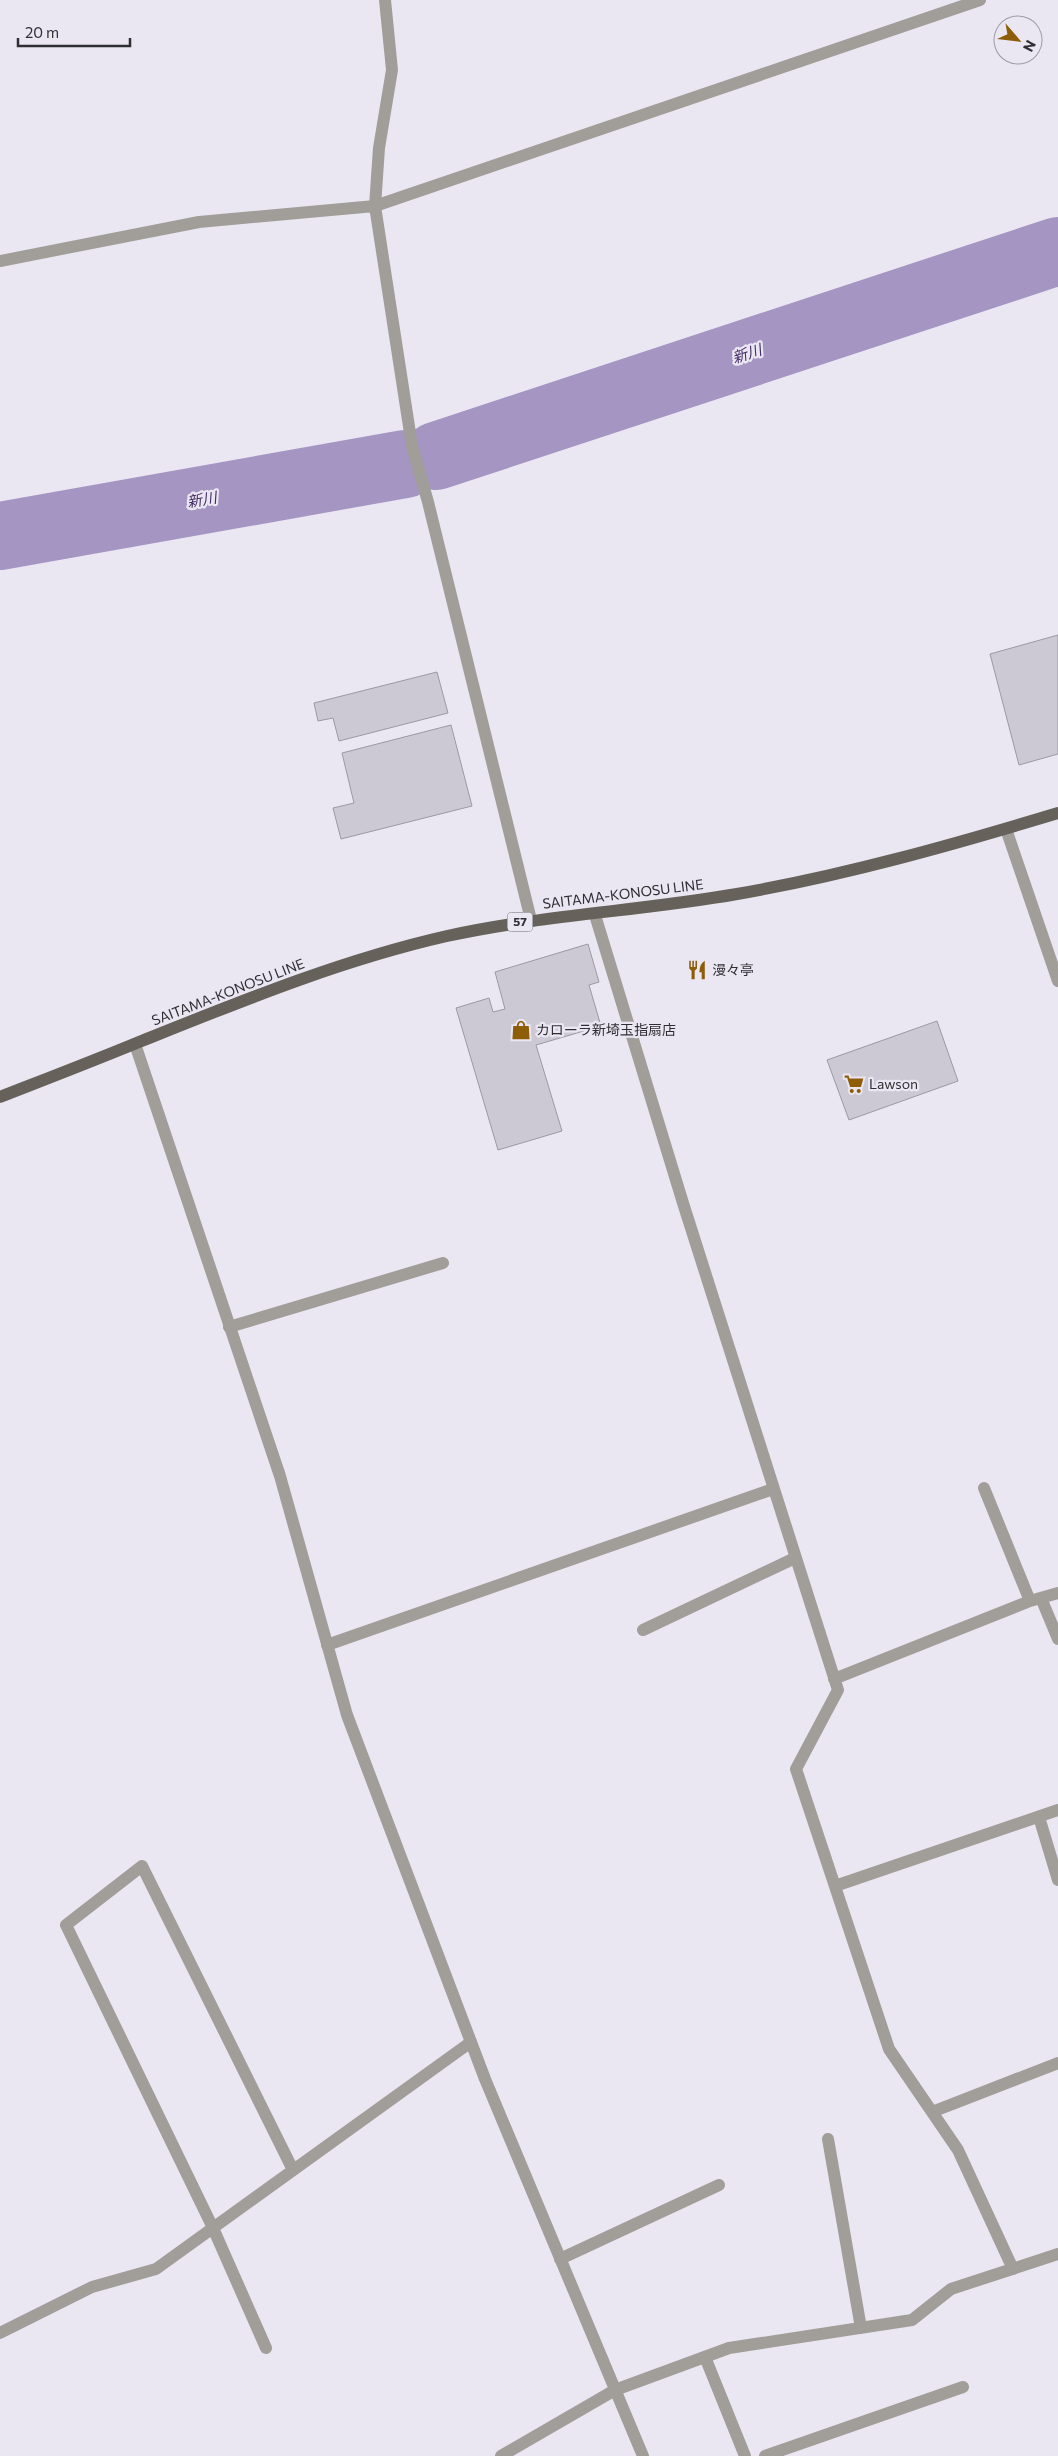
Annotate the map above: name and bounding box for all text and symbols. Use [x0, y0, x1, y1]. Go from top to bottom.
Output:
scale bar [18, 15, 130, 47]
north arrow [993, 15, 1043, 65]
text: 20 m [25, 23, 59, 41]
text: N [1020, 38, 1040, 55]
water label: 新川 [730, 339, 766, 366]
water label: 新川 [185, 487, 220, 510]
street label: SAITAMA-KONOSU LINE [541, 875, 704, 912]
road number: 57 [508, 912, 532, 932]
street label: SAITAMA-KONOSU LINE [149, 955, 307, 1029]
restaurant icon: 漫々亭 [686, 959, 708, 981]
place label: 漫々亭 [712, 961, 754, 978]
shop icon: カローラ新埼玉指扇店 [510, 1019, 532, 1041]
place label: カローラ新埼玉指扇店 [536, 1021, 676, 1038]
supermarket icon: Lawson [843, 1073, 865, 1095]
place label: Lawson [869, 1075, 918, 1092]

